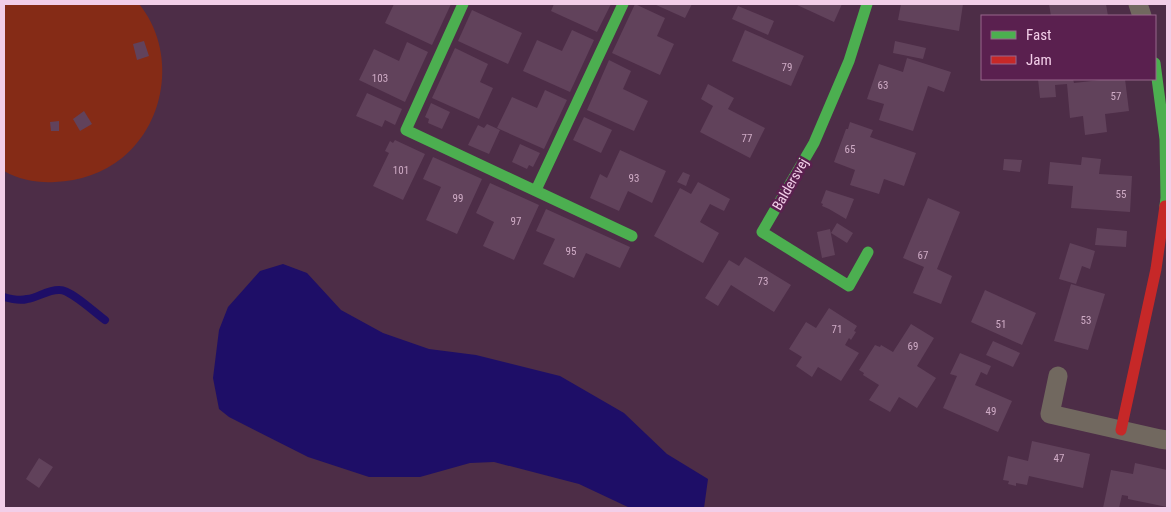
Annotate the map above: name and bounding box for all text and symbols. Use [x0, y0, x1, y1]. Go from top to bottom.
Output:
legend [981, 15, 1156, 80]
text: Fast [1026, 26, 1051, 44]
text: Jam [1026, 51, 1052, 69]
house number: 79 [782, 61, 792, 74]
house number: 103 [372, 72, 388, 85]
house number: 63 [878, 79, 888, 92]
house number: 57 [1111, 90, 1121, 103]
house number: 77 [742, 132, 752, 145]
house number: 65 [845, 143, 855, 156]
street label: Baldersvej [769, 155, 811, 213]
house number: 101 [393, 164, 409, 177]
house number: 93 [629, 172, 639, 185]
house number: 55 [1116, 188, 1126, 201]
house number: 99 [453, 192, 463, 205]
house number: 97 [511, 215, 521, 228]
house number: 95 [566, 245, 576, 258]
house number: 67 [918, 249, 928, 262]
house number: 73 [758, 275, 768, 288]
house number: 53 [1081, 314, 1091, 327]
house number: 51 [996, 318, 1006, 331]
house number: 71 [832, 323, 842, 336]
house number: 69 [908, 340, 918, 353]
house number: 49 [986, 405, 996, 418]
house number: 47 [1054, 452, 1064, 465]

